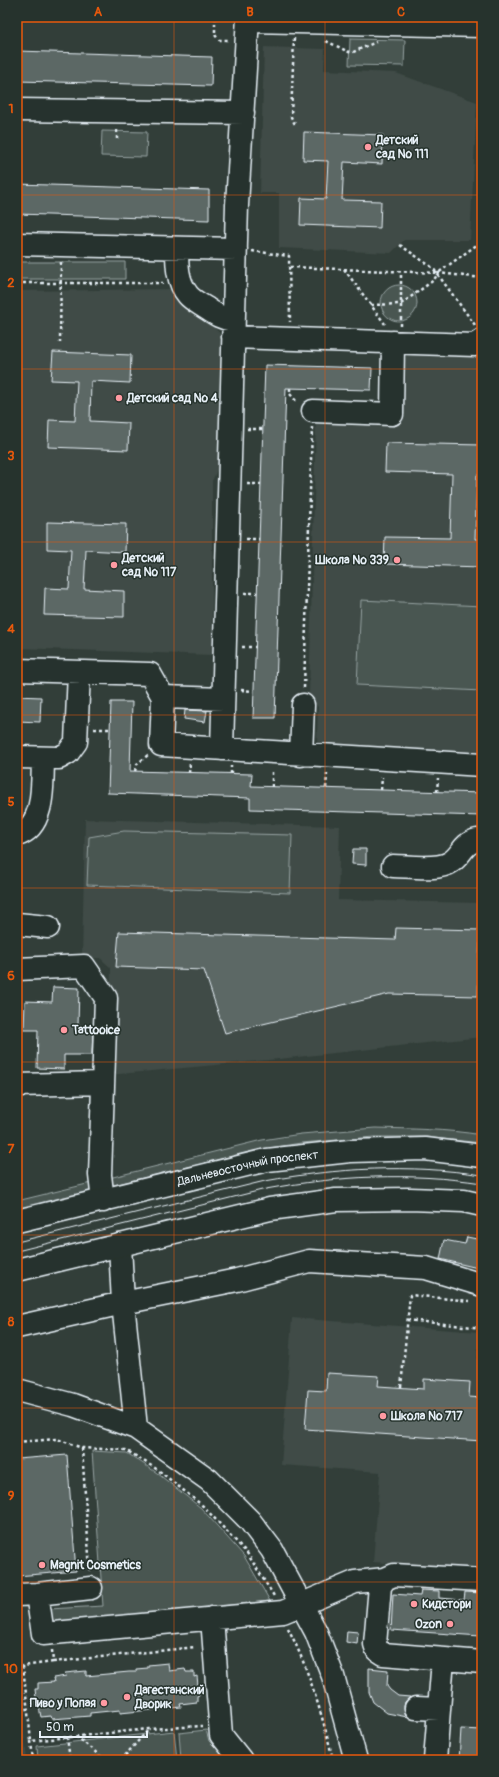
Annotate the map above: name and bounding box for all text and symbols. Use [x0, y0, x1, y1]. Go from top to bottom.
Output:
text: A [94, 4, 103, 20]
text: B [246, 4, 254, 20]
text: C [397, 4, 405, 20]
text: 1 [8, 101, 14, 117]
place label: Детский сад № 111 [375, 133, 429, 162]
marker: Детский сад № 111 [363, 142, 373, 152]
text: 2 [7, 275, 15, 291]
place label: Детский сад № 4 [126, 391, 218, 406]
marker: Детский сад № 4 [114, 393, 124, 403]
text: 3 [7, 448, 15, 464]
place label: Детский сад № 117 [121, 551, 177, 580]
place label: Школа № 339 [314, 553, 389, 568]
marker: Школа № 339 [392, 555, 402, 565]
marker: Детский сад № 117 [109, 560, 119, 570]
text: 4 [7, 621, 15, 637]
text: 5 [7, 794, 15, 810]
text: 6 [7, 968, 15, 984]
place label: Tattooice [71, 1023, 121, 1038]
marker: Tattooice [59, 1025, 69, 1035]
text: 7 [8, 1141, 15, 1157]
street label: Дальневосточный проспект [175, 1147, 319, 1189]
text: 8 [8, 1314, 15, 1330]
place label: Школа № 717 [390, 1409, 463, 1424]
marker: Школа № 717 [378, 1411, 388, 1421]
text: 9 [8, 1488, 15, 1504]
place label: Magnit Cosmetics [50, 1558, 141, 1573]
marker: Magnit Cosmetics [37, 1560, 47, 1570]
place label: Кидстори [422, 1597, 471, 1612]
marker: Кидстори [409, 1599, 419, 1609]
place label: Ozon [415, 1617, 442, 1632]
marker: Ozon [445, 1619, 455, 1629]
text: 10 [4, 1661, 18, 1677]
place label: Дагестанский Дворик [134, 1683, 205, 1712]
marker: Дагестанский Дворик [122, 1692, 132, 1702]
place label: Пиво у Попая [30, 1696, 96, 1711]
marker: Пиво у Попая [99, 1698, 109, 1708]
scale bar [40, 1713, 147, 1739]
text: 50 m [46, 1720, 74, 1735]

